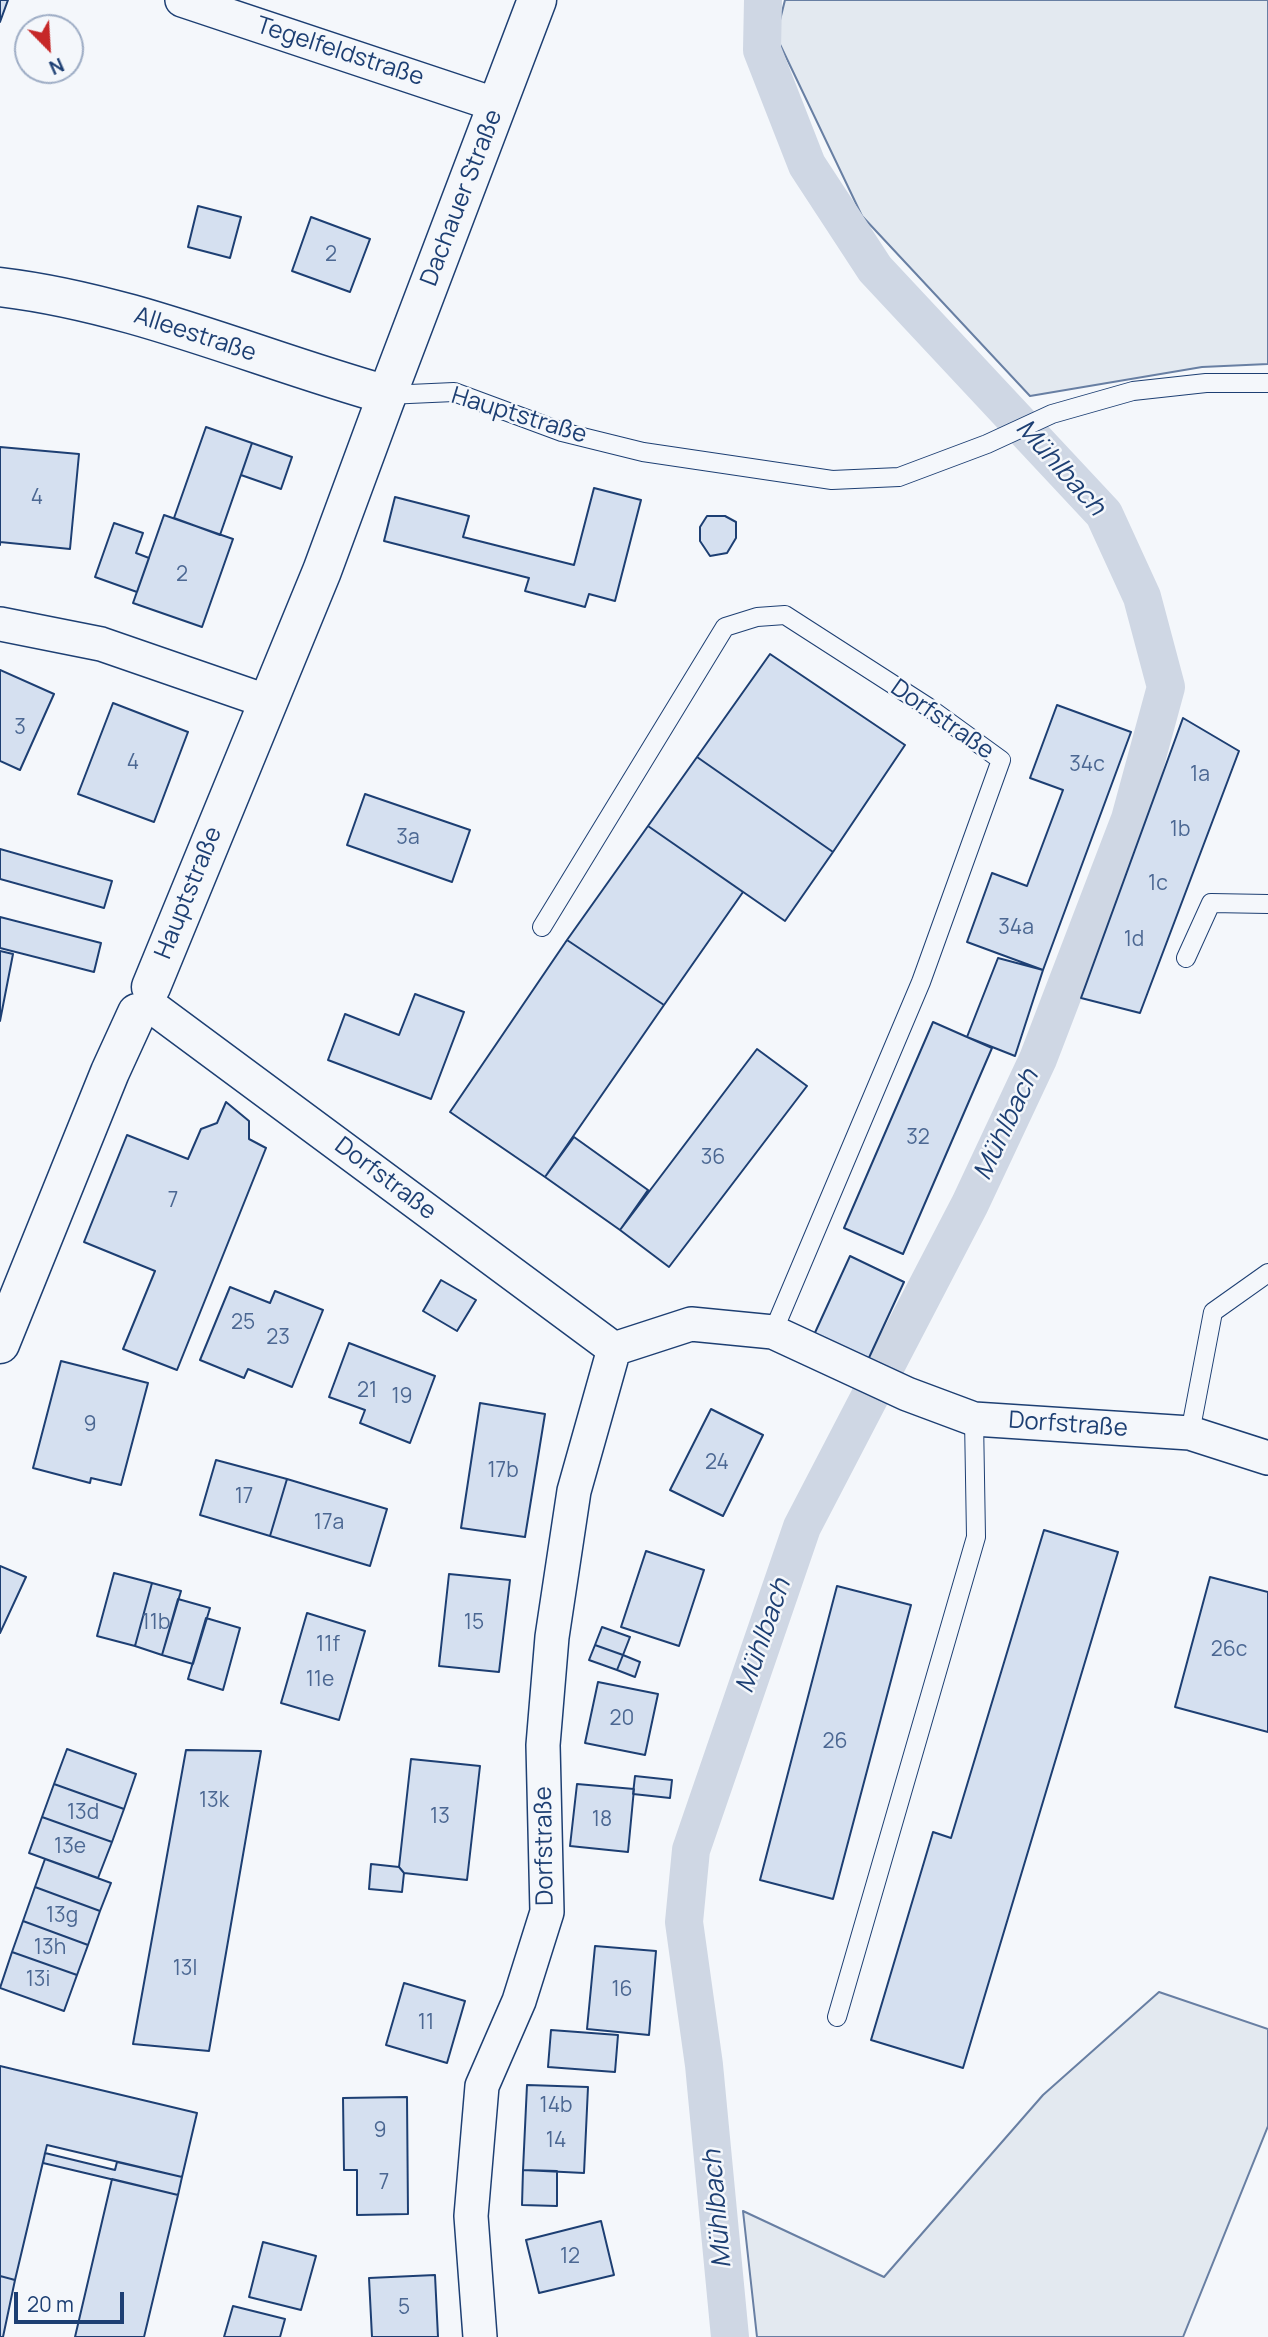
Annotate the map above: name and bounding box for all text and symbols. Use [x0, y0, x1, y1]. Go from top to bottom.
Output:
street label: Tegelfeldstraße [253, 11, 427, 93]
north arrow [14, 14, 84, 84]
text: N [45, 52, 68, 81]
street label: Dachauer Straße [415, 106, 509, 290]
house number: 2 [325, 242, 337, 268]
street label: Alleestraße [130, 302, 260, 368]
street label: Hauptstraße [448, 382, 590, 450]
water label: Mühlbach [1009, 414, 1111, 522]
house number: 4 [31, 485, 43, 511]
house number: 2 [176, 562, 188, 588]
street label: Dorfstraße [885, 674, 999, 766]
house number: 3 [14, 715, 26, 741]
house number: 4 [127, 750, 139, 776]
house number: 34c [1069, 752, 1105, 778]
house number: 1a [1190, 762, 1210, 788]
house number: 1b [1170, 817, 1190, 843]
street label: Hauptstraße [149, 823, 229, 963]
house number: 3a [396, 825, 420, 851]
house number: 1c [1148, 871, 1168, 897]
house number: 34a [998, 915, 1034, 941]
house number: 1d [1124, 927, 1144, 953]
water label: Mühlbach [968, 1065, 1046, 1185]
house number: 32 [906, 1125, 930, 1151]
street label: Dorfstraße [329, 1132, 441, 1226]
house number: 36 [701, 1145, 725, 1171]
house number: 7 [168, 1188, 178, 1214]
house number: 25 [231, 1310, 255, 1336]
house number: 23 [266, 1325, 290, 1351]
house number: 21 [357, 1378, 377, 1404]
house number: 19 [391, 1384, 413, 1410]
street label: Dorfstraße [1007, 1406, 1129, 1444]
house number: 9 [83, 1412, 97, 1438]
house number: 24 [705, 1450, 729, 1476]
house number: 17b [487, 1458, 519, 1484]
house number: 17 [235, 1484, 253, 1510]
house number: 17a [314, 1510, 344, 1536]
water label: Mühlbach [730, 1575, 798, 1697]
house number: 11b [142, 1610, 170, 1636]
house number: 15 [464, 1610, 484, 1636]
house number: 11f [316, 1632, 340, 1658]
house number: 26c [1211, 1637, 1247, 1663]
house number: 11e [306, 1667, 334, 1693]
house number: 20 [610, 1706, 634, 1732]
house number: 26 [822, 1729, 848, 1755]
street label: Dorfstraße [530, 1786, 560, 1906]
house number: 13k [199, 1788, 229, 1814]
house number: 13d [67, 1800, 99, 1826]
house number: 13 [430, 1804, 450, 1830]
house number: 18 [592, 1807, 612, 1833]
house number: 13e [54, 1834, 86, 1860]
house number: 13g [46, 1903, 78, 1929]
house number: 13h [34, 1935, 66, 1961]
house number: 13l [173, 1956, 197, 1982]
house number: 13i [26, 1967, 50, 1993]
house number: 16 [611, 1977, 633, 2003]
house number: 11 [418, 2010, 434, 2036]
house number: 14b [539, 2093, 573, 2119]
house number: 9 [373, 2118, 387, 2144]
house number: 14 [546, 2128, 566, 2154]
water label: Mühlbach [697, 2149, 739, 2269]
house number: 7 [379, 2170, 389, 2196]
house number: 12 [560, 2244, 580, 2270]
scale bar [18, 2278, 128, 2322]
text: 20 m [27, 2290, 74, 2318]
house number: 5 [398, 2295, 410, 2321]

